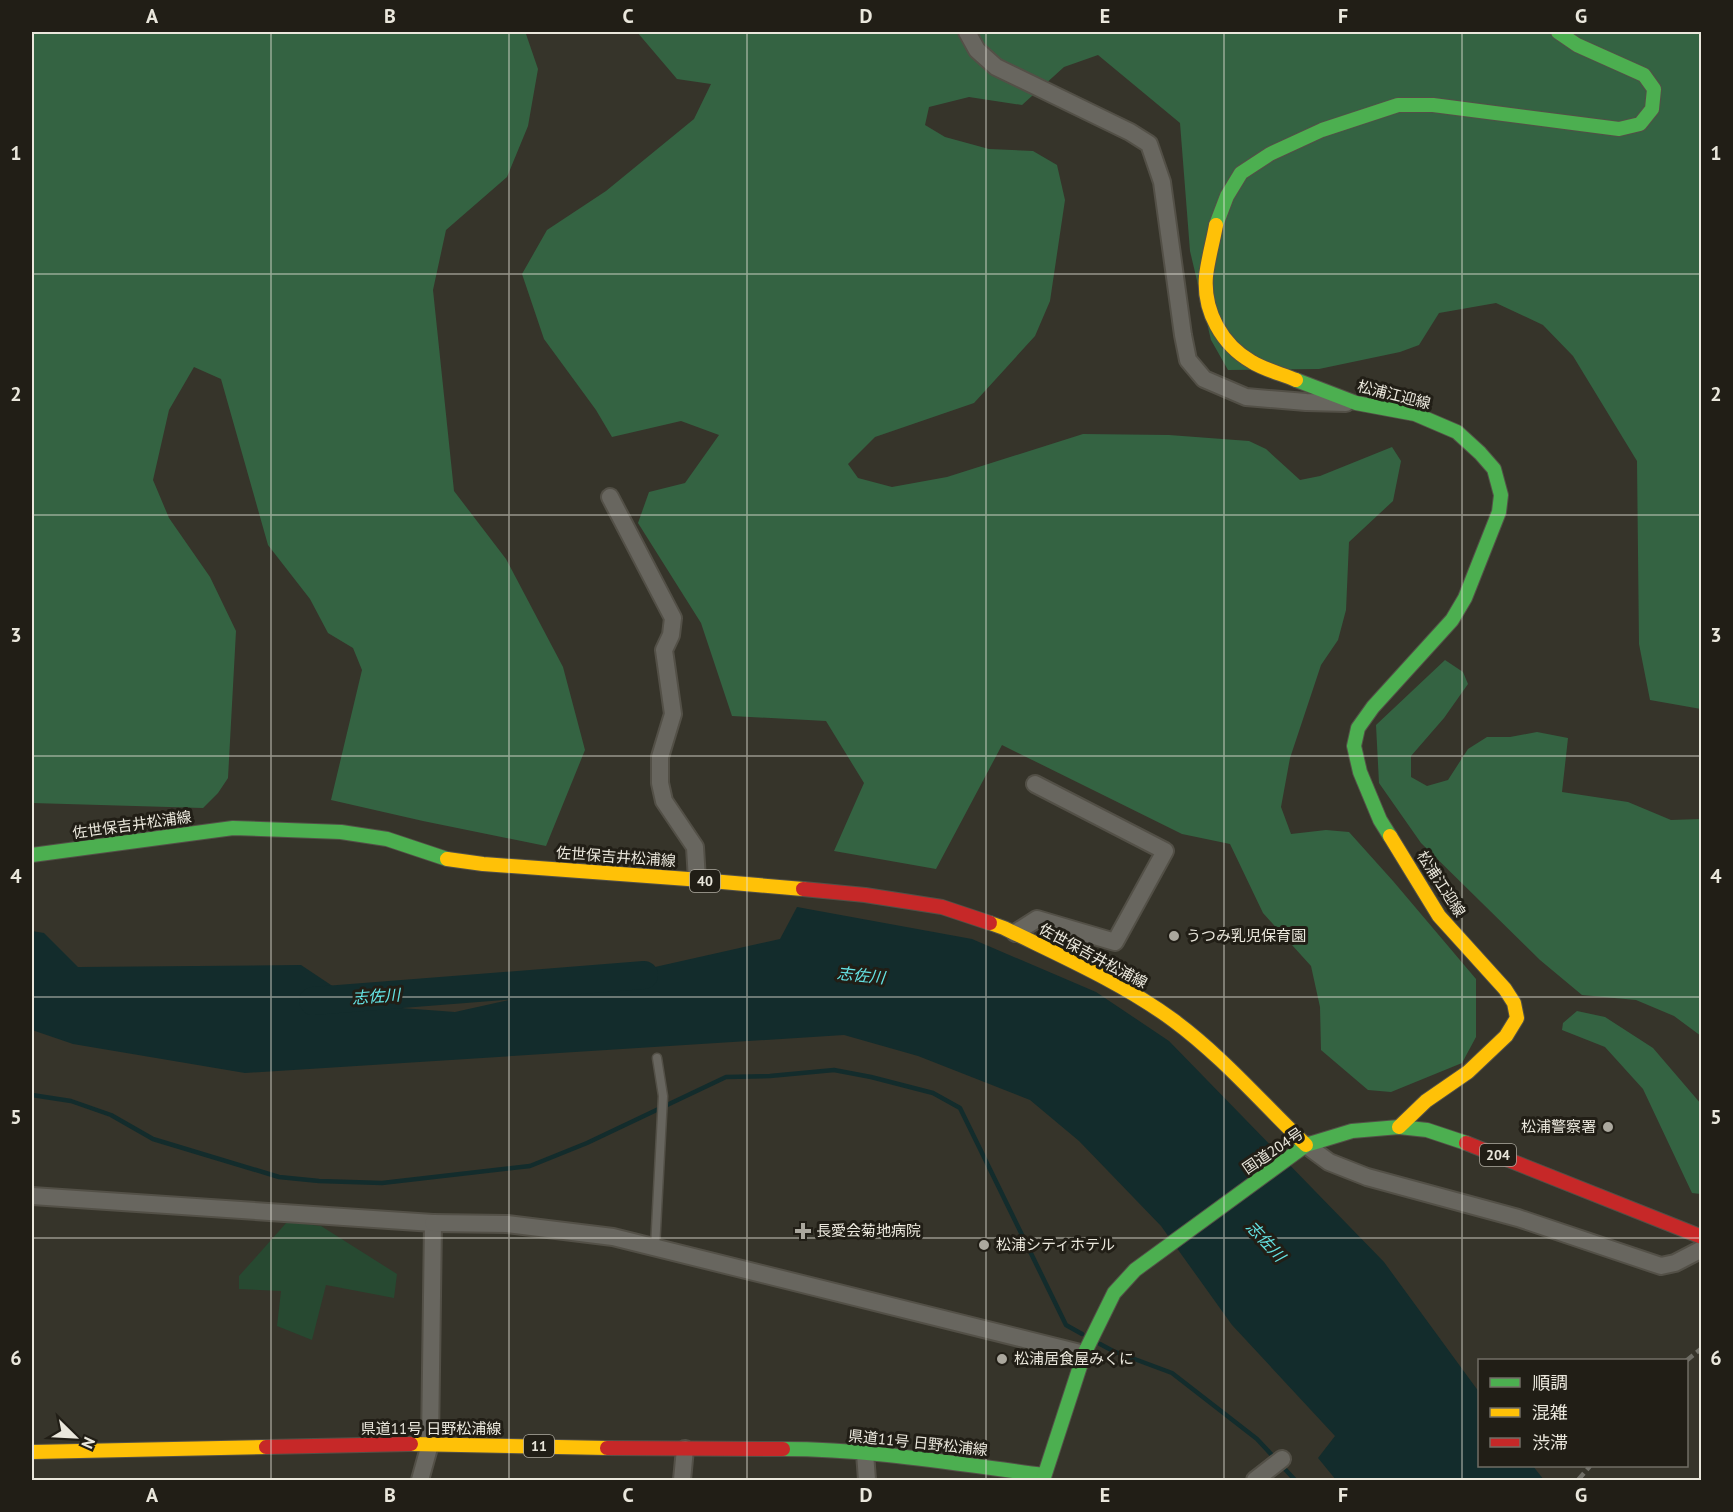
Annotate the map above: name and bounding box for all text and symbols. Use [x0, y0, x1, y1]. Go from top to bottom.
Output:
text: A [146, 3, 159, 29]
text: B [384, 3, 396, 29]
text: C [622, 3, 634, 29]
text: D [860, 3, 873, 29]
text: E [1100, 3, 1110, 29]
text: F [1338, 3, 1348, 29]
text: G [1575, 3, 1587, 29]
text: 1 [10, 140, 22, 166]
text: 1 [1710, 140, 1722, 166]
street label: 松浦江迎線 [1355, 376, 1433, 413]
text: 2 [10, 381, 22, 407]
text: 2 [1710, 381, 1722, 407]
text: 3 [10, 622, 22, 648]
text: 3 [1710, 622, 1722, 648]
street label: 佐世保吉井松浦線 [71, 807, 193, 842]
street label: 佐世保吉井松浦線 [556, 843, 677, 870]
street label: 松浦江迎線 [1413, 847, 1470, 920]
text: 4 [10, 863, 22, 889]
text: 4 [1710, 863, 1722, 889]
road number: 40 [690, 870, 720, 892]
street label: 佐世保吉井松浦線 [1036, 919, 1151, 992]
place label: うつみ乳児保育園 [1186, 926, 1306, 945]
marker: うつみ乳児保育園 [1167, 929, 1181, 943]
water label: 志佐川 [836, 963, 888, 988]
water label: 志佐川 [351, 984, 403, 1008]
text: 5 [10, 1104, 22, 1130]
text: 5 [1710, 1104, 1722, 1130]
place label: 松浦警察署 [1521, 1117, 1596, 1136]
marker: 松浦警察署 [1601, 1120, 1615, 1134]
street label: 国道204号 [1239, 1123, 1307, 1178]
road number: 204 [1480, 1144, 1516, 1166]
water label: 志佐川 [1242, 1217, 1291, 1267]
place label: 長愛会菊地病院 [816, 1221, 921, 1240]
marker: 長愛会菊地病院 [794, 1222, 812, 1240]
place label: 松浦シティホテル [996, 1235, 1115, 1254]
marker: 松浦シティホテル [977, 1238, 991, 1252]
text: 6 [10, 1345, 22, 1371]
text: 6 [1710, 1345, 1722, 1371]
place label: 松浦居食屋みくに [1014, 1349, 1134, 1368]
marker: 松浦居食屋みくに [995, 1352, 1009, 1366]
legend [1478, 1359, 1688, 1467]
text: 順調 [1532, 1371, 1568, 1394]
text: 混雑 [1532, 1401, 1568, 1424]
north arrow [45, 1407, 105, 1467]
street label: 県道11号 日野松浦線 [361, 1419, 501, 1438]
street label: 県道11号 日野松浦線 [847, 1426, 989, 1459]
text: 渋滞 [1532, 1431, 1568, 1454]
text: N [77, 1434, 100, 1452]
road number: 11 [524, 1435, 554, 1457]
text: A [146, 1482, 159, 1508]
text: B [384, 1482, 396, 1508]
text: C [622, 1482, 634, 1508]
text: D [860, 1482, 873, 1508]
text: E [1100, 1482, 1110, 1508]
text: F [1338, 1482, 1348, 1508]
text: G [1575, 1482, 1587, 1508]

